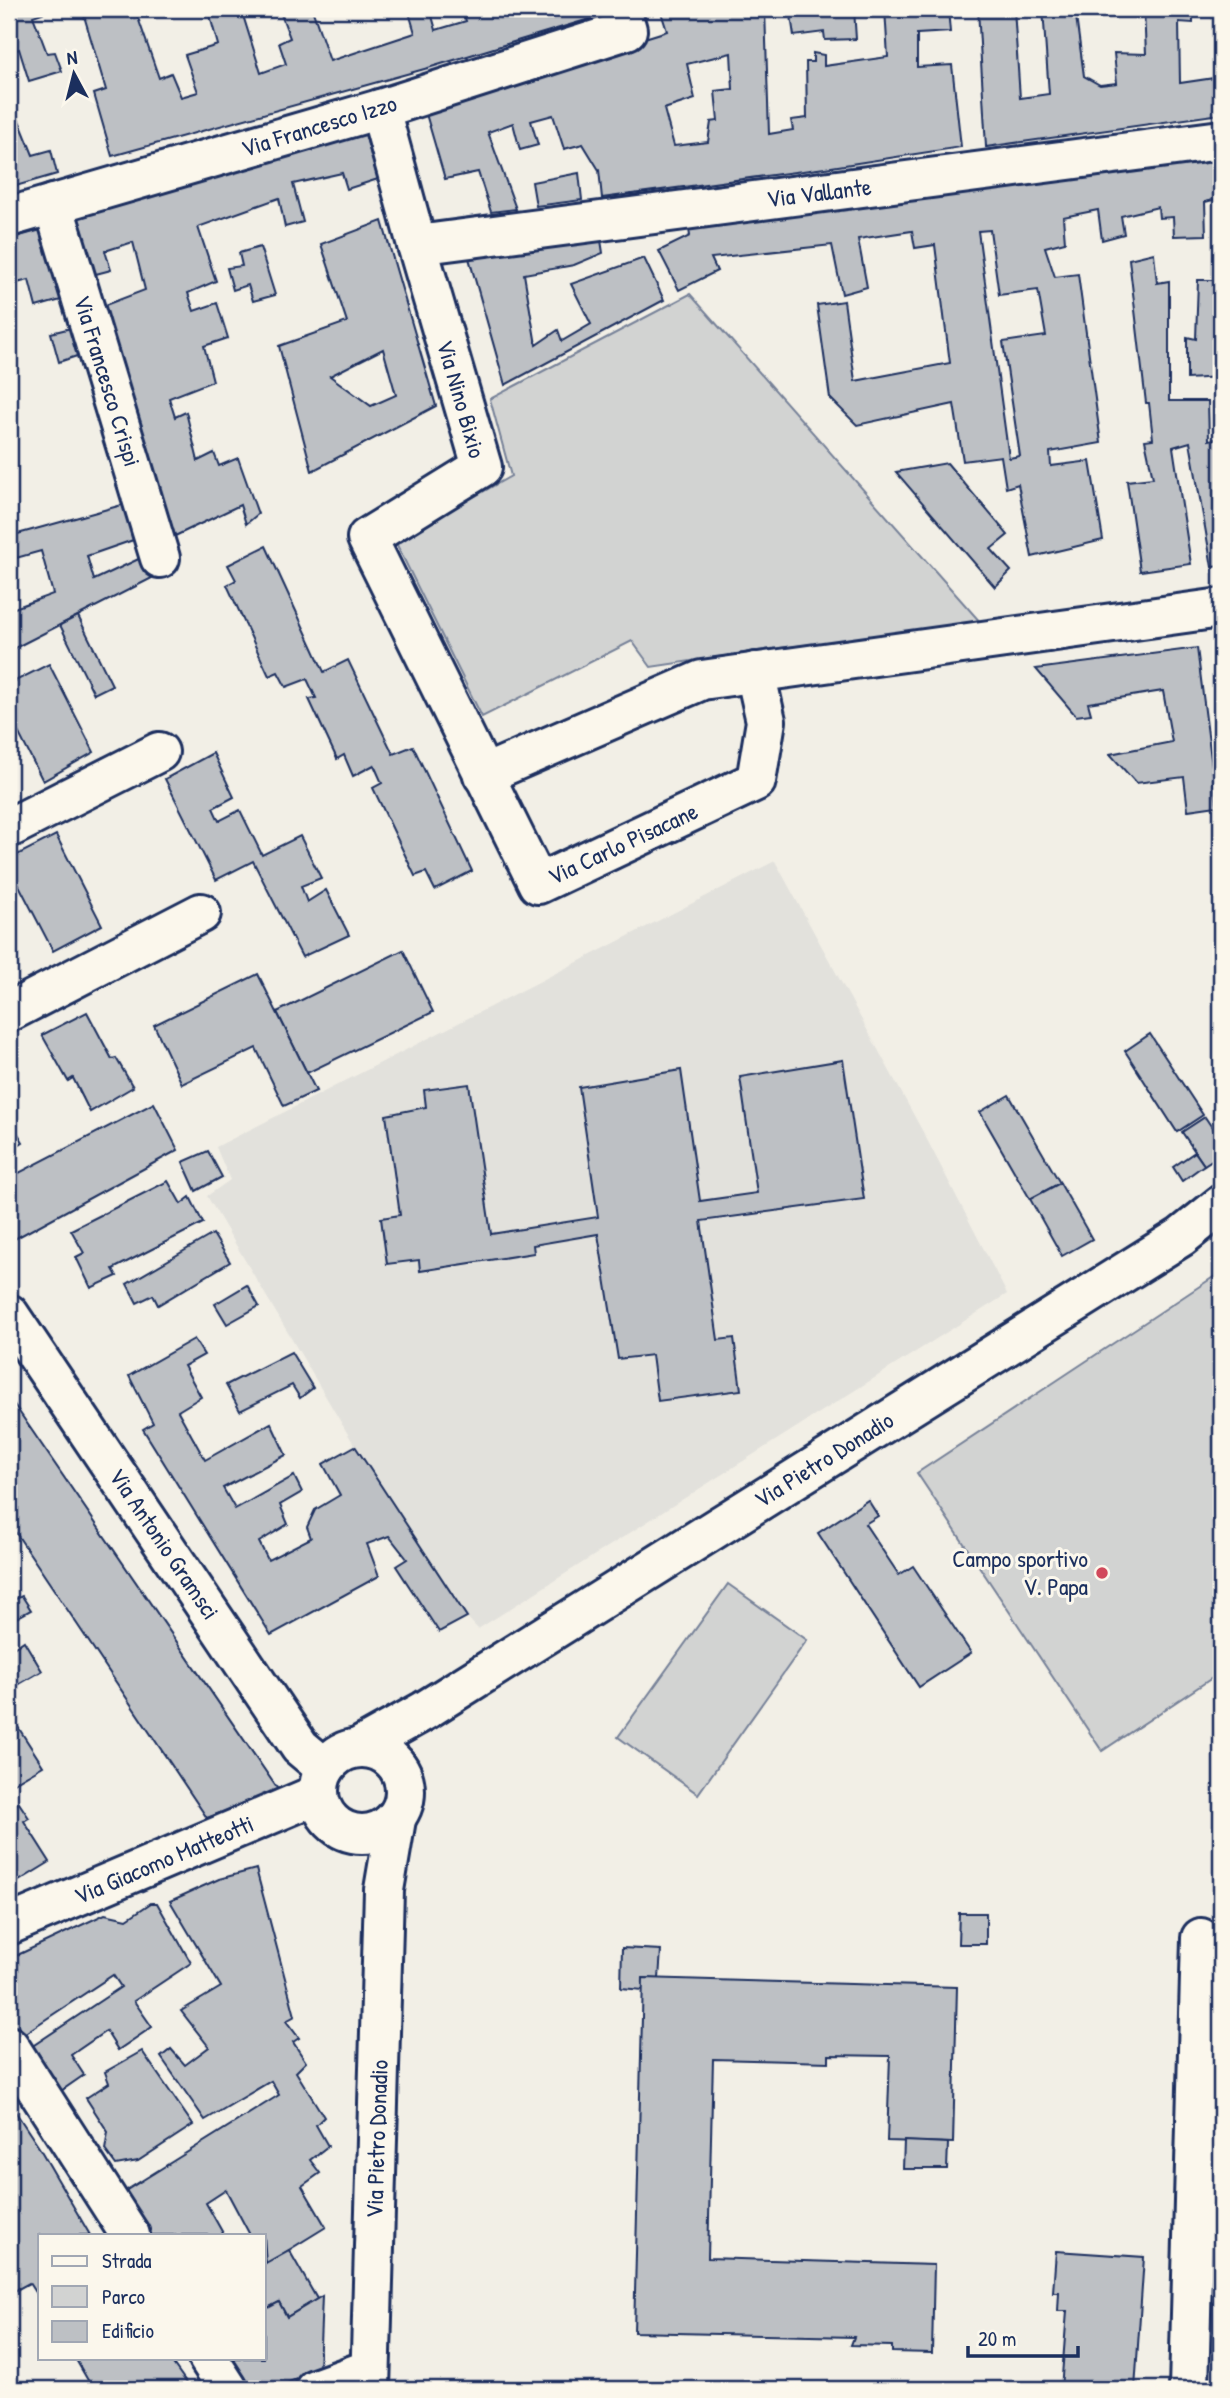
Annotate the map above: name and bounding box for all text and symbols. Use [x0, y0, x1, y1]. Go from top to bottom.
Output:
north arrow [38, 38, 108, 108]
text: N [65, 44, 79, 71]
street label: Via Francesco Izzo [237, 86, 401, 164]
street label: Via Vallante [765, 170, 873, 214]
street label: Via Francesco Crispi [67, 291, 149, 470]
street label: Via Nino Bixio [430, 336, 494, 462]
street label: Via Carlo Pisacane [542, 794, 703, 892]
street label: Via Pietro Donadio [748, 1403, 900, 1515]
street label: Via Antonio Gramsci [102, 1461, 227, 1625]
place label: Campo sportivo V. Papa [952, 1542, 1088, 1602]
marker: Campo sportivo V. Papa [1094, 1565, 1110, 1581]
street label: Via Giacomo Matteotti [69, 1807, 258, 1911]
street label: Via Pietro Donadio [357, 2059, 395, 2219]
legend [38, 2234, 266, 2360]
text: Strada [102, 2246, 152, 2275]
text: Parco [102, 2282, 145, 2311]
scale bar [968, 2314, 1078, 2358]
text: Edificio [102, 2316, 154, 2345]
text: 20 m [978, 2324, 1016, 2353]

